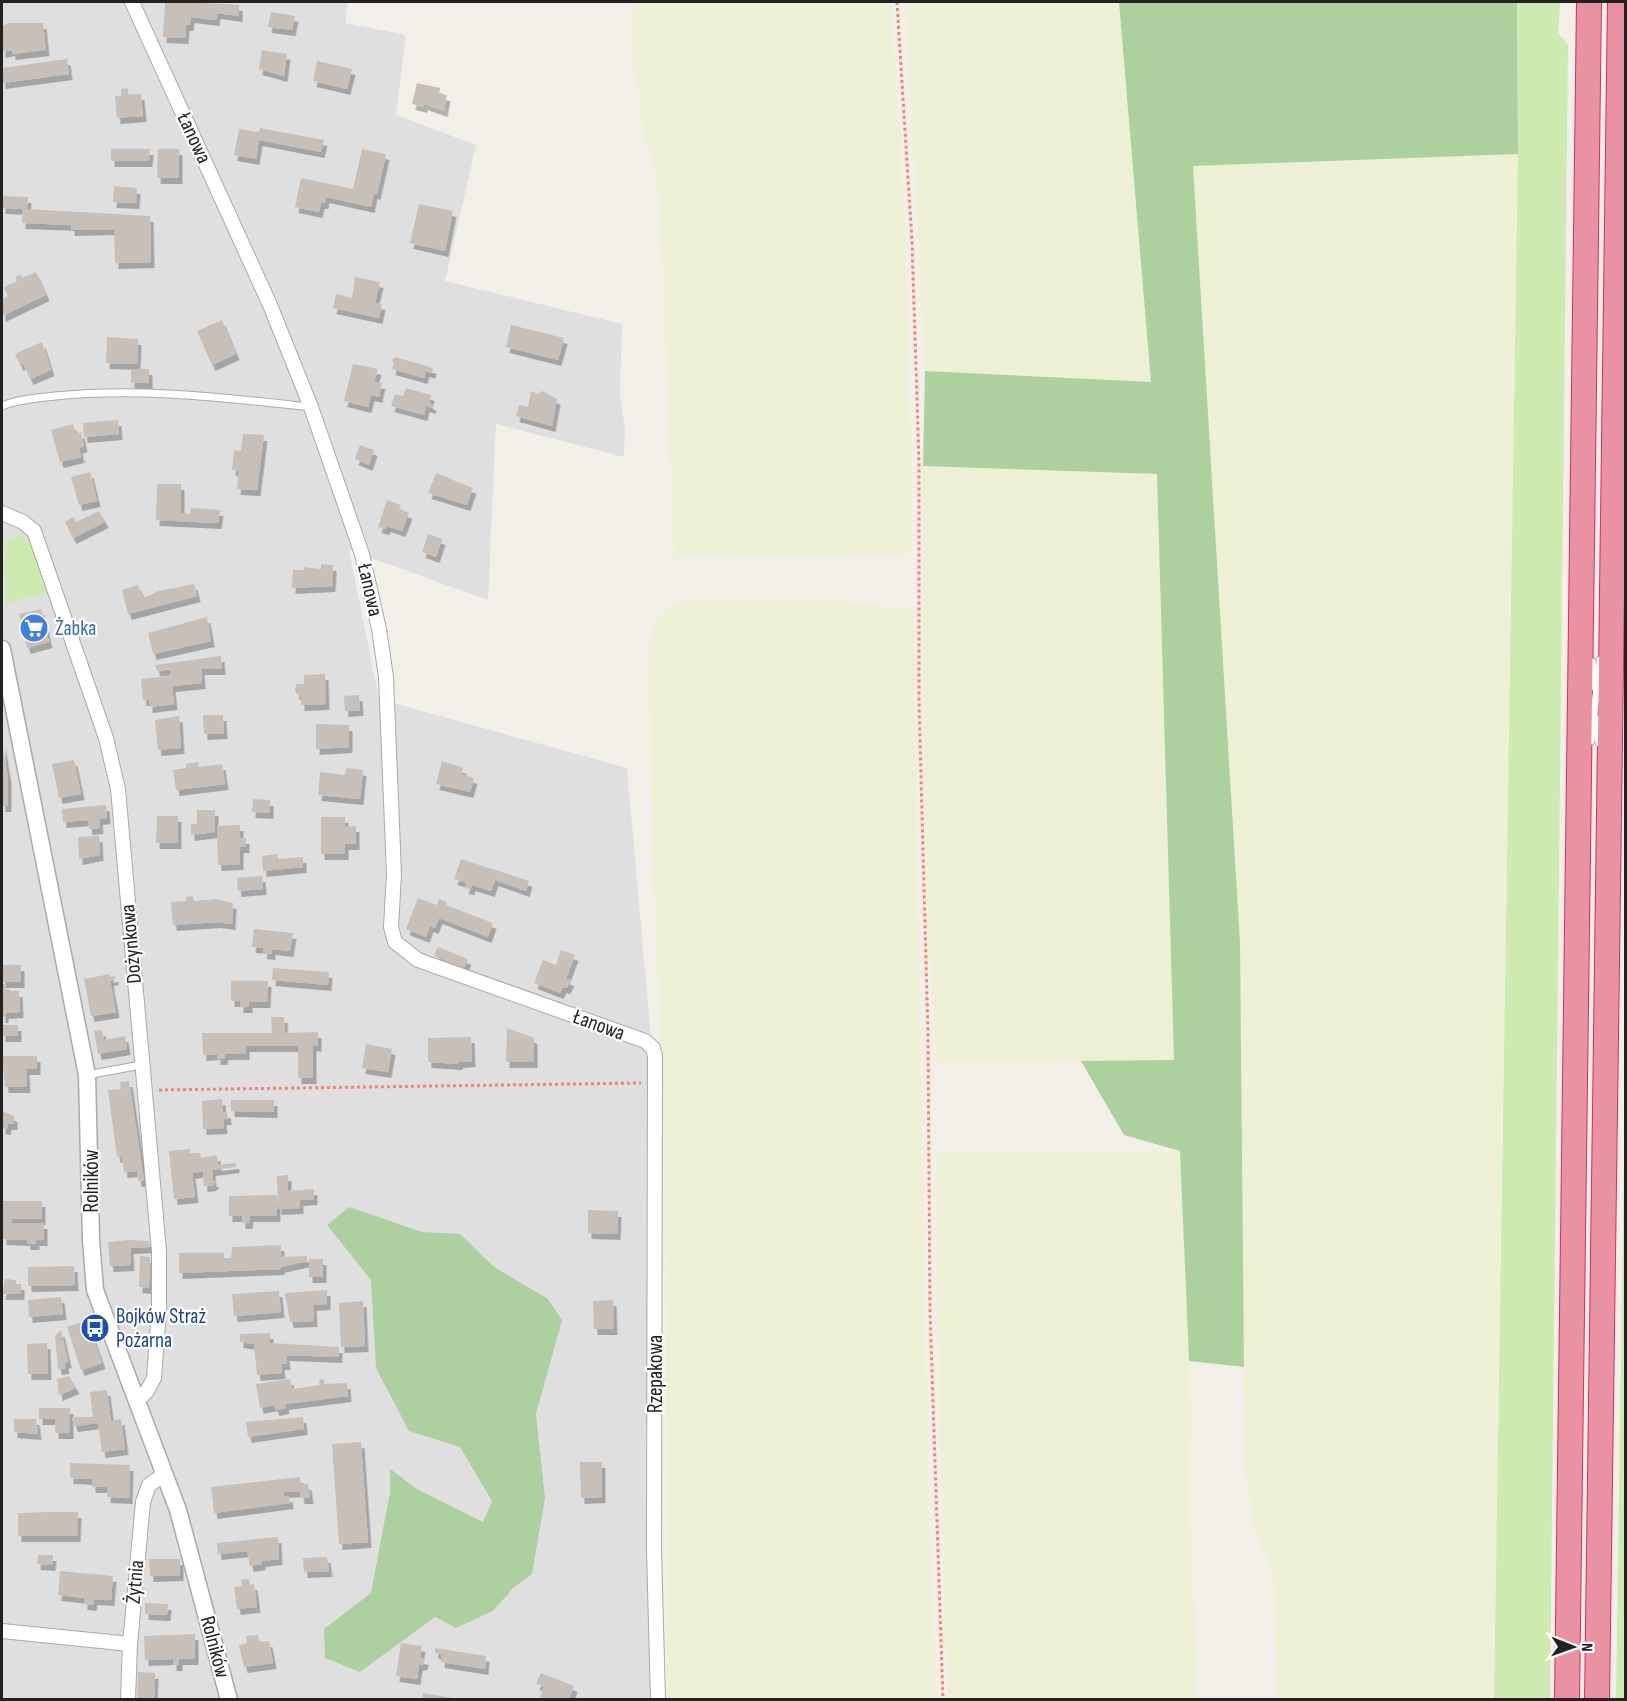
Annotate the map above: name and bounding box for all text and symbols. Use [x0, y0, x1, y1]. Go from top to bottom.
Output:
street label: Łanowa [171, 108, 217, 167]
street label: Łanowa [352, 560, 388, 619]
supermarket icon: Żabka [18, 612, 50, 644]
place label: Żabka [55, 616, 96, 641]
street label: Dożynkowa [115, 903, 147, 985]
street label: Łanowa [569, 1004, 628, 1046]
street label: Rolników [79, 1149, 104, 1213]
place label: Bojków Straż Pożarna [116, 1304, 206, 1353]
bus stop icon: Bojków Straż Pożarna [79, 1312, 111, 1344]
street label: Rzepakowa [643, 1335, 668, 1413]
street label: Żytnia [121, 1559, 149, 1605]
street label: Rolników [195, 1613, 235, 1681]
north arrow [1543, 1617, 1603, 1677]
text: N [1577, 1643, 1596, 1652]

